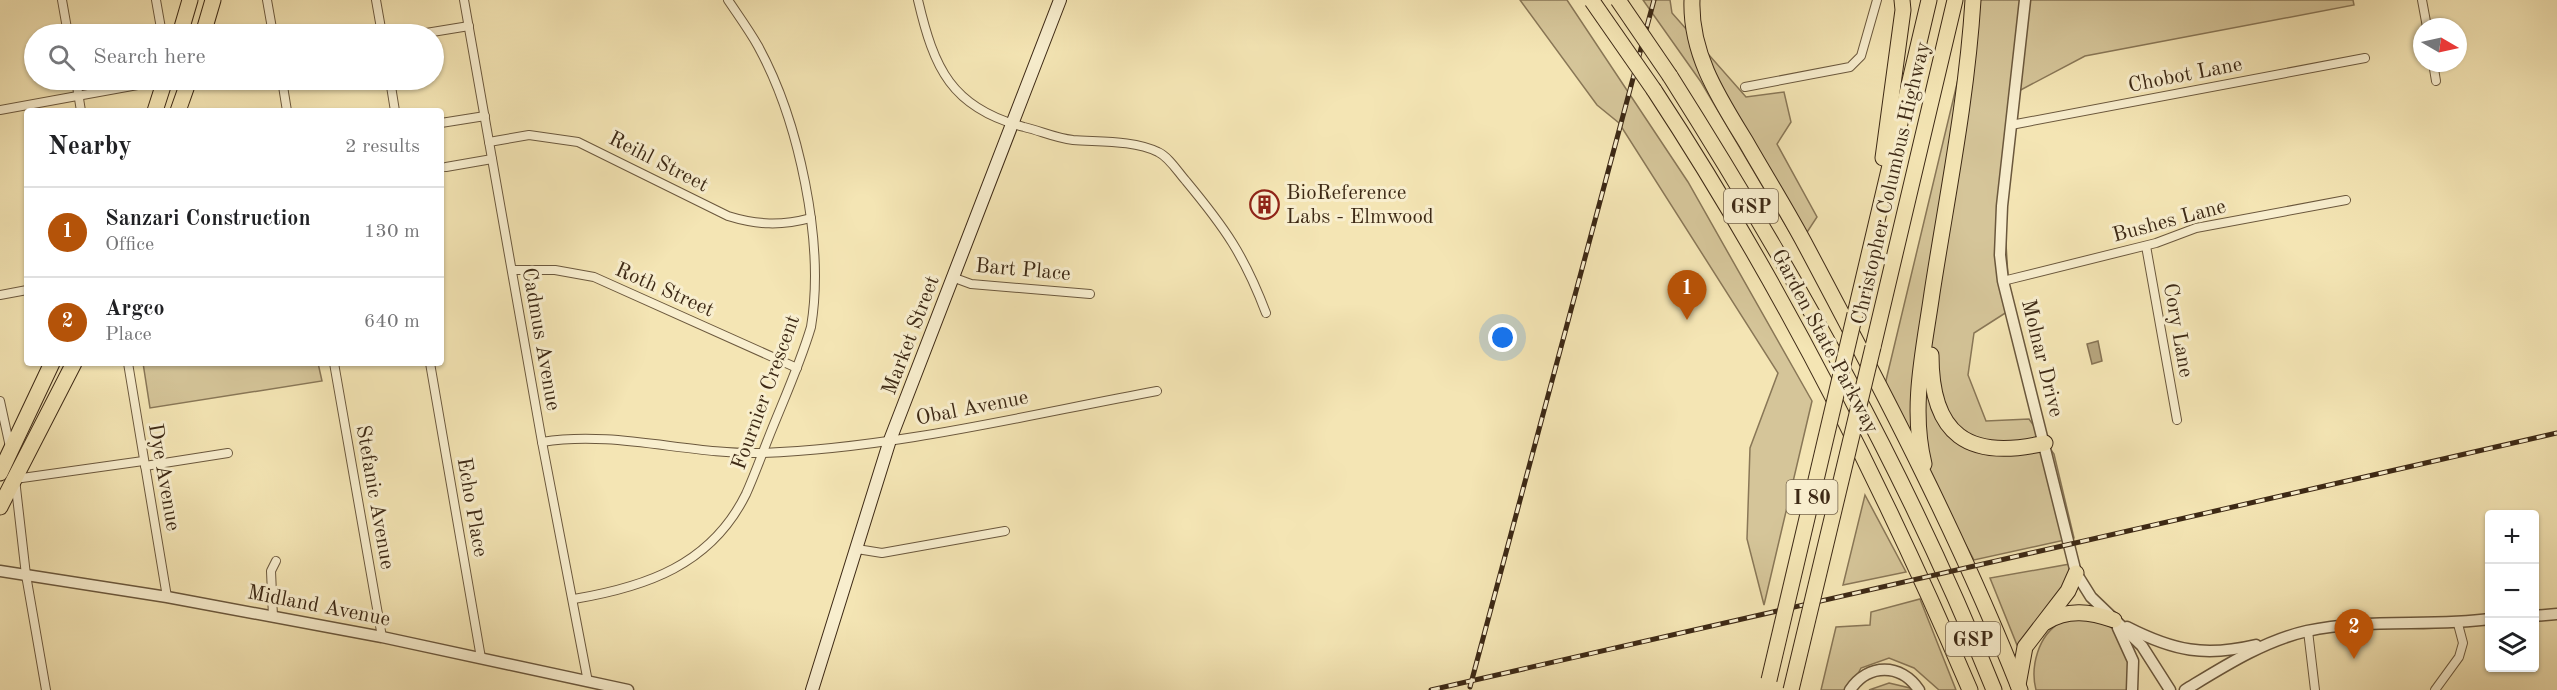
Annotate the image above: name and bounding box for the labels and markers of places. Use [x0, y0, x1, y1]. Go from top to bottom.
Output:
place label: BioReference Labs - Elmwood [1286, 183, 1434, 228]
building icon: BioReference Labs - Elmwood [1249, 188, 1281, 220]
pin: 1 [1668, 270, 1706, 320]
pin: 2 [2334, 610, 2374, 659]

